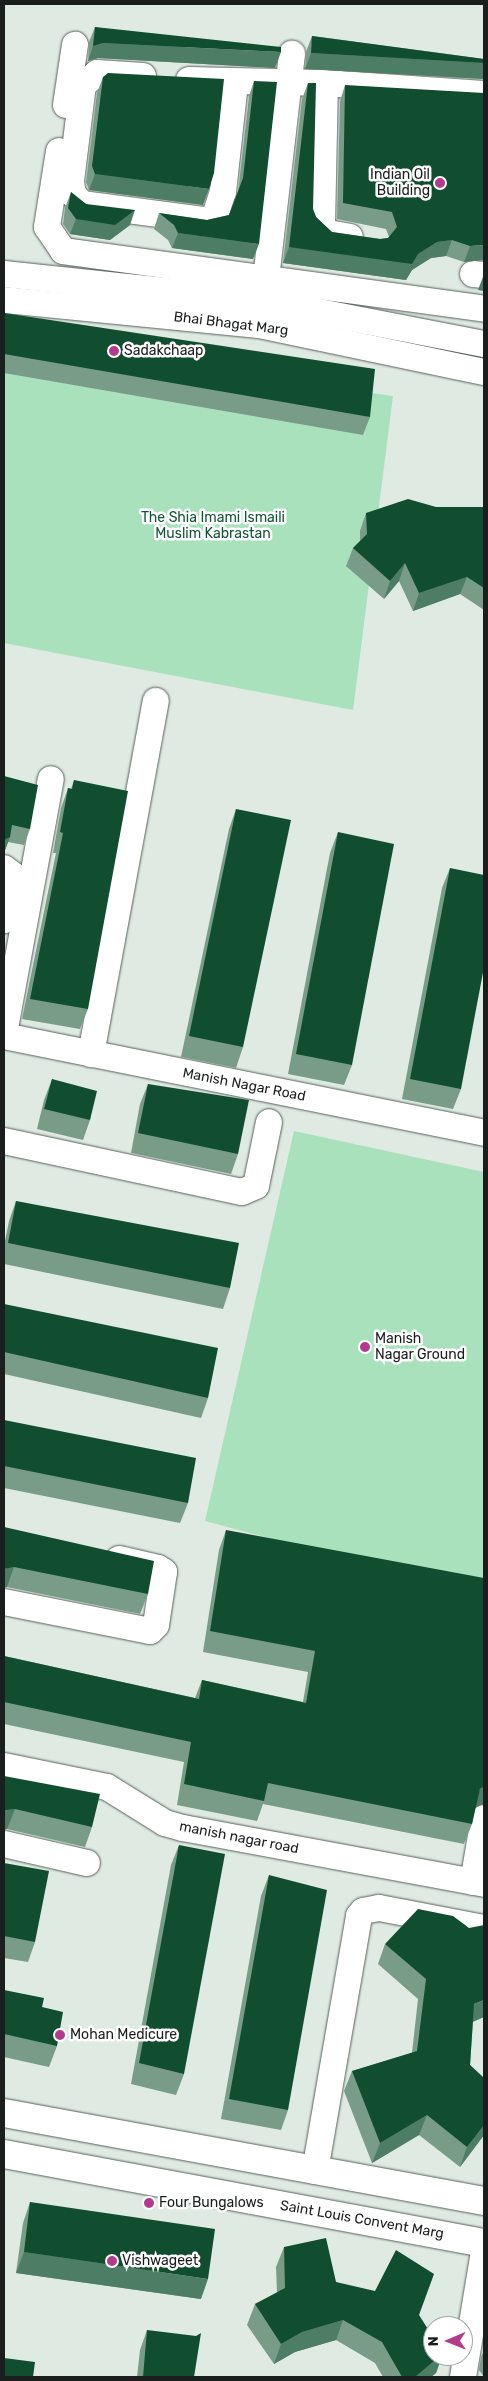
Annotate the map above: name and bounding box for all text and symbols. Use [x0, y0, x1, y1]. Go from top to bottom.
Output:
place label: Indian Oil Building [370, 167, 430, 200]
marker: Indian Oil Building [434, 177, 446, 189]
street label: Bhai Bhagat Marg [173, 309, 289, 339]
place label: Sadakchaap [124, 343, 203, 359]
marker: Sadakchaap [108, 345, 120, 357]
park label: The Shia Imami Ismaili Muslim Kabrastan [141, 510, 285, 542]
street label: Manish Nagar Road [181, 1065, 307, 1105]
place label: Manish Nagar Ground [375, 1331, 465, 1364]
marker: Manish Nagar Ground [359, 1341, 371, 1353]
street label: manish nagar road [178, 1818, 300, 1858]
place label: Mohan Medicure [70, 2027, 177, 2043]
marker: Mohan Medicure [54, 2029, 66, 2041]
place label: Four Bungalows [159, 2195, 264, 2211]
marker: Four Bungalows [143, 2197, 155, 2209]
street label: Saint Louis Convent Marg [279, 2197, 445, 2243]
place label: Vishwageet [122, 2253, 198, 2269]
marker: Vishwageet [106, 2255, 118, 2267]
north arrow [423, 2316, 473, 2366]
text: N [425, 2336, 442, 2346]

